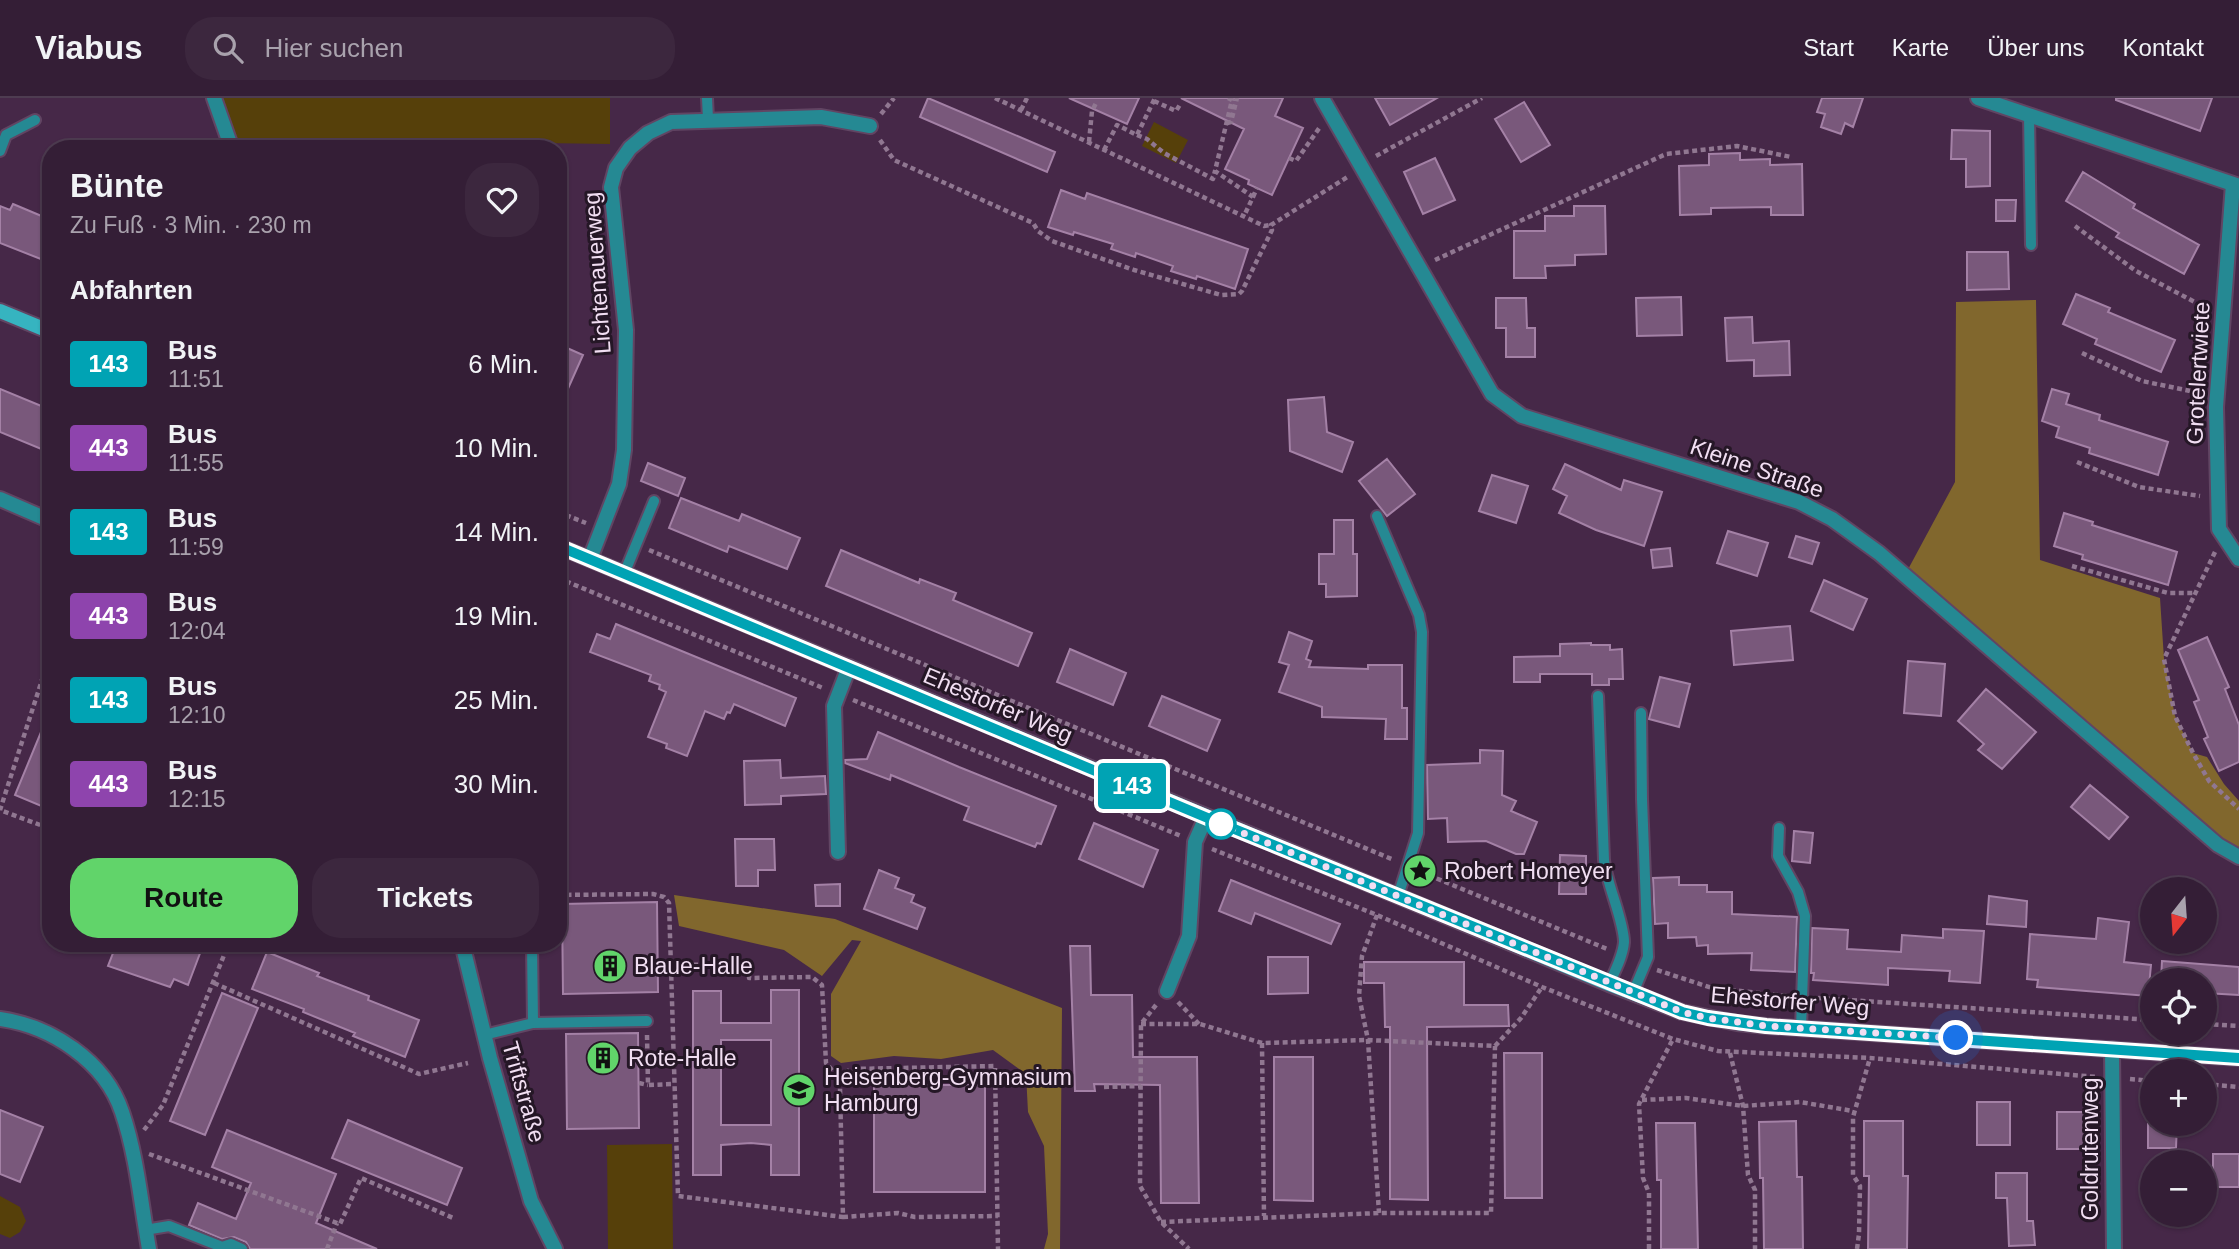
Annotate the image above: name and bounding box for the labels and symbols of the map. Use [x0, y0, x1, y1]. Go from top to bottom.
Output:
street label: Lichtenauerweg [578, 191, 616, 355]
street label: Grotelertwiete [2181, 301, 2215, 445]
street label: Kleine Straße [1687, 433, 1827, 503]
street label: Ehestorfer Weg [920, 662, 1076, 748]
line badge: 143 [1092, 763, 1172, 809]
unlabelled marker [1206, 809, 1236, 839]
place icon: Robert Homeyer [1401, 852, 1439, 890]
place label: Robert Homeyer [1444, 858, 1613, 884]
north arrow [2140, 877, 2217, 954]
building icon: Blaue-Halle [591, 947, 629, 985]
place label: Blaue-Halle [634, 953, 753, 979]
street label: Ehestorfer Weg [1709, 981, 1871, 1021]
your location [1938, 1020, 1973, 1055]
street label: Triftstraße [497, 1038, 551, 1146]
building icon: Rote-Halle [584, 1039, 622, 1077]
place label: Rote-Halle [628, 1045, 737, 1071]
place label: Heisenberg-Gymnasium Hamburg [824, 1064, 1072, 1116]
school or university icon: Heisenberg-Gymnasium Hamburg [780, 1071, 818, 1109]
street label: Goldrutenweg [2077, 1077, 2103, 1221]

